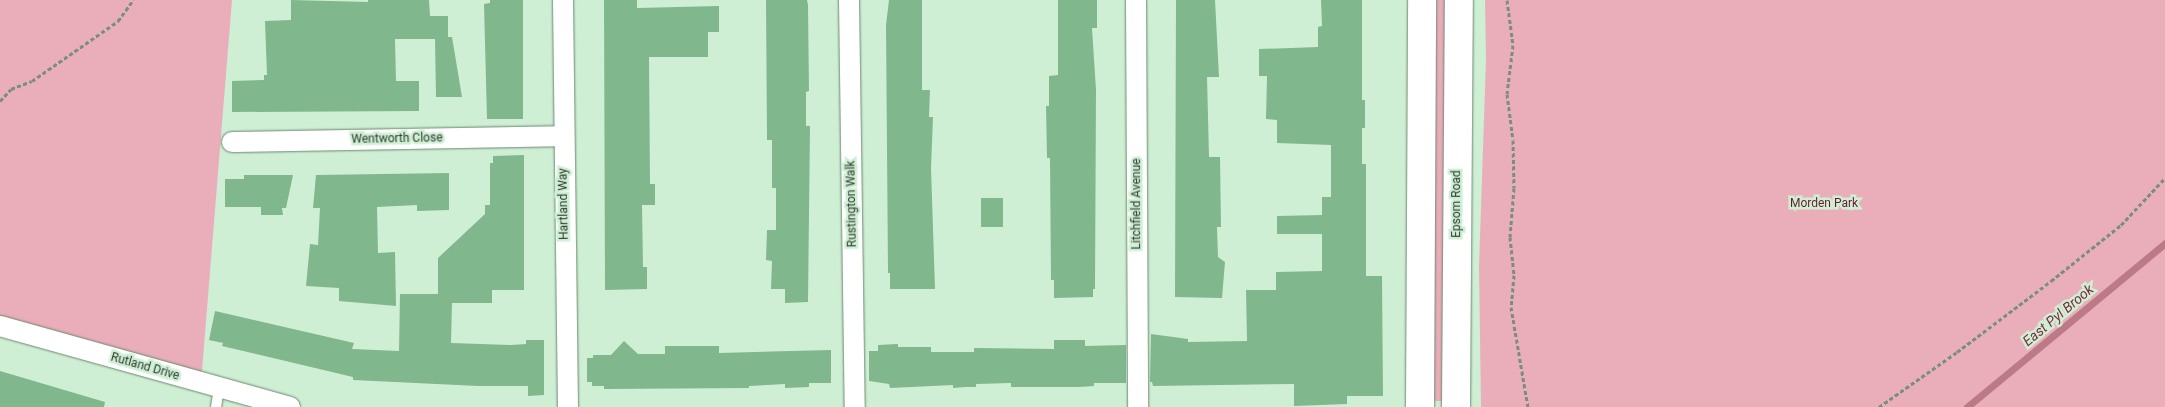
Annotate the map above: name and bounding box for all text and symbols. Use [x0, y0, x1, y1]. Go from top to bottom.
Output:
street label: Wentworth Close [351, 131, 443, 147]
street label: Litchfield Avenue [1130, 158, 1144, 250]
street label: Rustington Walk [844, 161, 860, 247]
street label: Hartland Way [556, 168, 572, 240]
street label: Epsom Road [1450, 170, 1464, 238]
park label: Morden Park [1790, 197, 1858, 211]
water label: East Pyl Brook [2019, 281, 2097, 349]
street label: Rutland Drive [109, 350, 181, 384]

